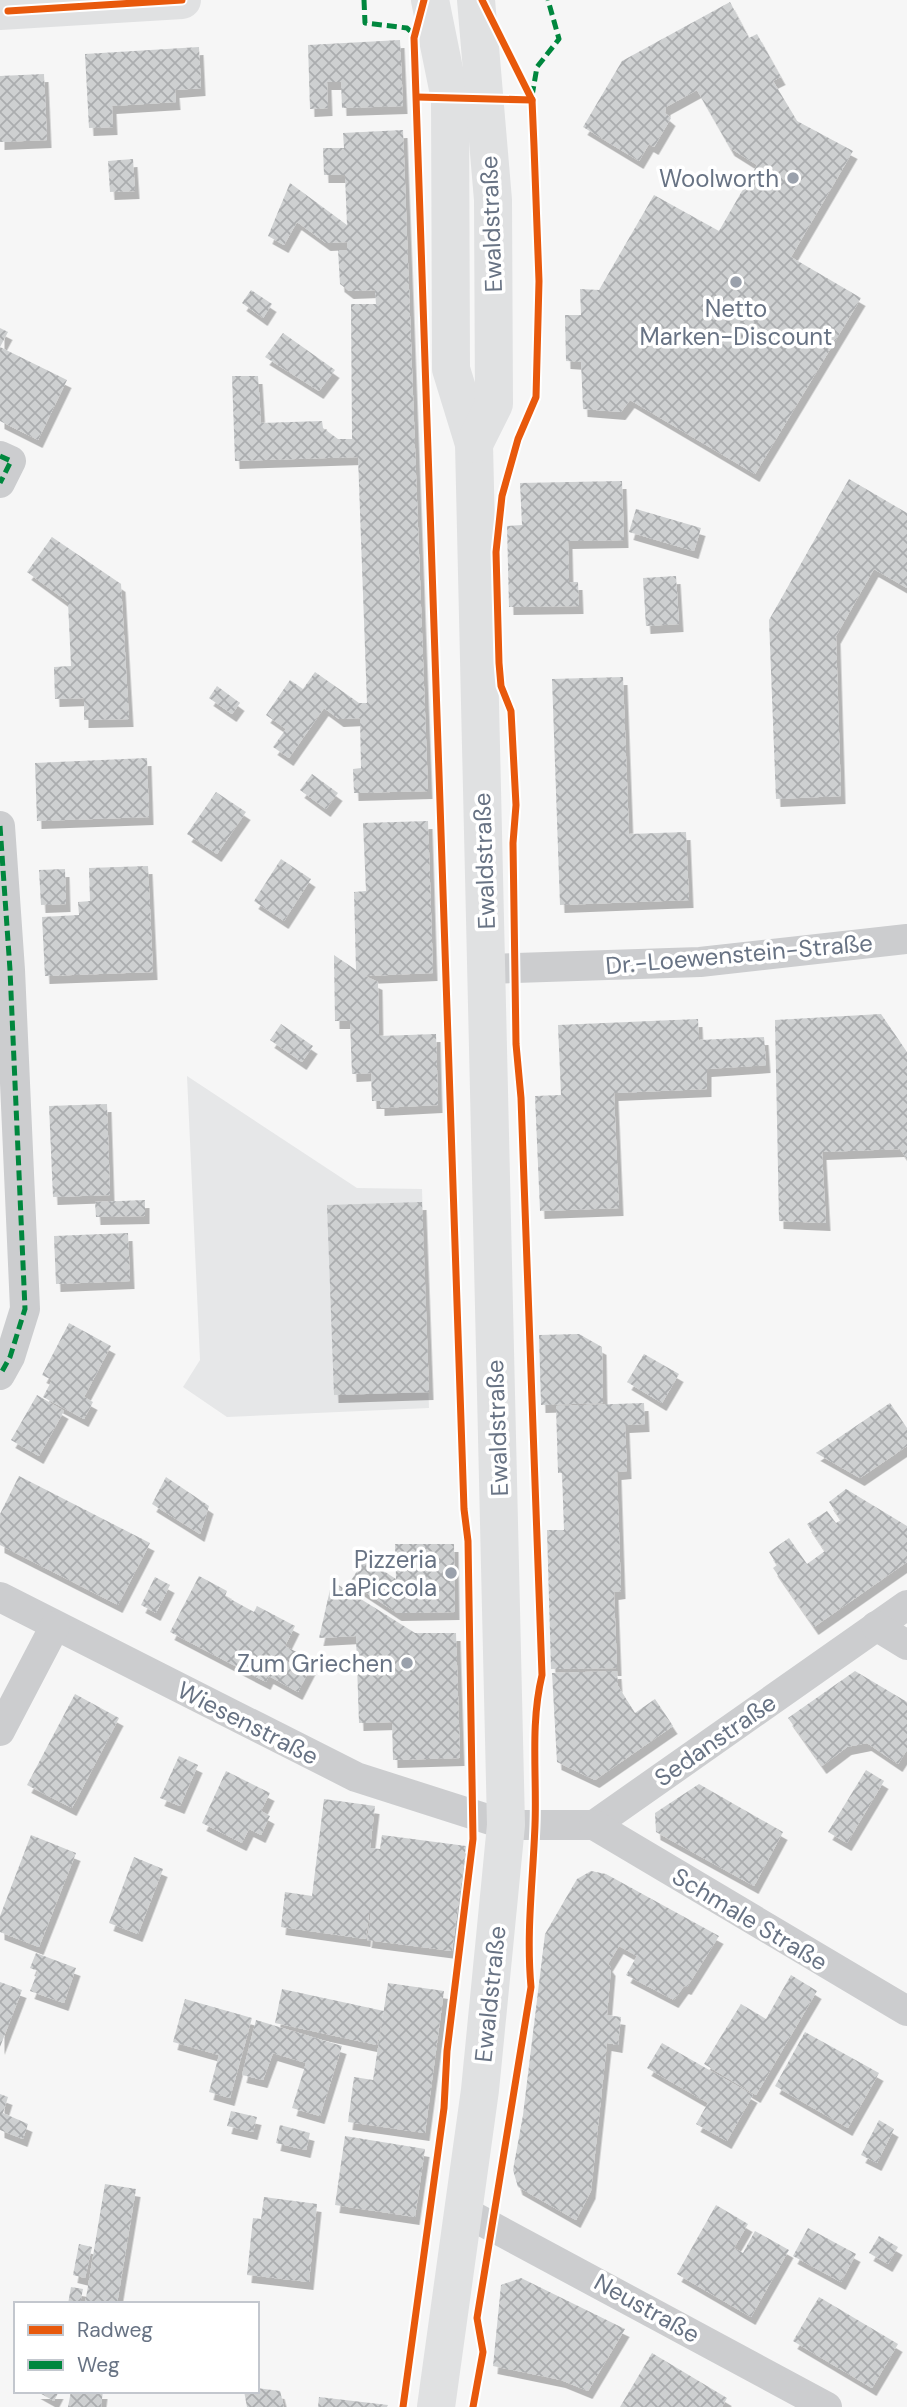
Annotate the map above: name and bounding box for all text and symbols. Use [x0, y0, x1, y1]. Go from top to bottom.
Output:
street label: Ewaldstraße [473, 155, 509, 293]
place label: Woolworth [659, 163, 779, 194]
marker: Woolworth [785, 170, 801, 186]
marker: Netto Marken-Discount [728, 274, 744, 290]
place label: Netto Marken-Discount [640, 293, 832, 352]
street label: Ewaldstraße [466, 792, 502, 930]
street label: Dr.-Loewenstein-Straße [604, 927, 874, 981]
street label: Ewaldstraße [479, 1359, 515, 1497]
place label: Pizzeria LaPiccola [332, 1544, 437, 1603]
marker: Pizzeria LaPiccola [443, 1565, 459, 1581]
place label: Zum Griechen [237, 1648, 393, 1679]
marker: Zum Griechen [399, 1655, 415, 1671]
street label: Wiesenstraße [172, 1674, 324, 1772]
street label: Sedanstraße [648, 1687, 782, 1793]
street label: Schmale Straße [667, 1860, 833, 1978]
street label: Ewaldstraße [467, 1924, 513, 2064]
street label: Neustraße [589, 2266, 705, 2350]
legend [14, 2302, 259, 2393]
text: Radweg [77, 2316, 153, 2344]
text: Weg [77, 2351, 120, 2379]

